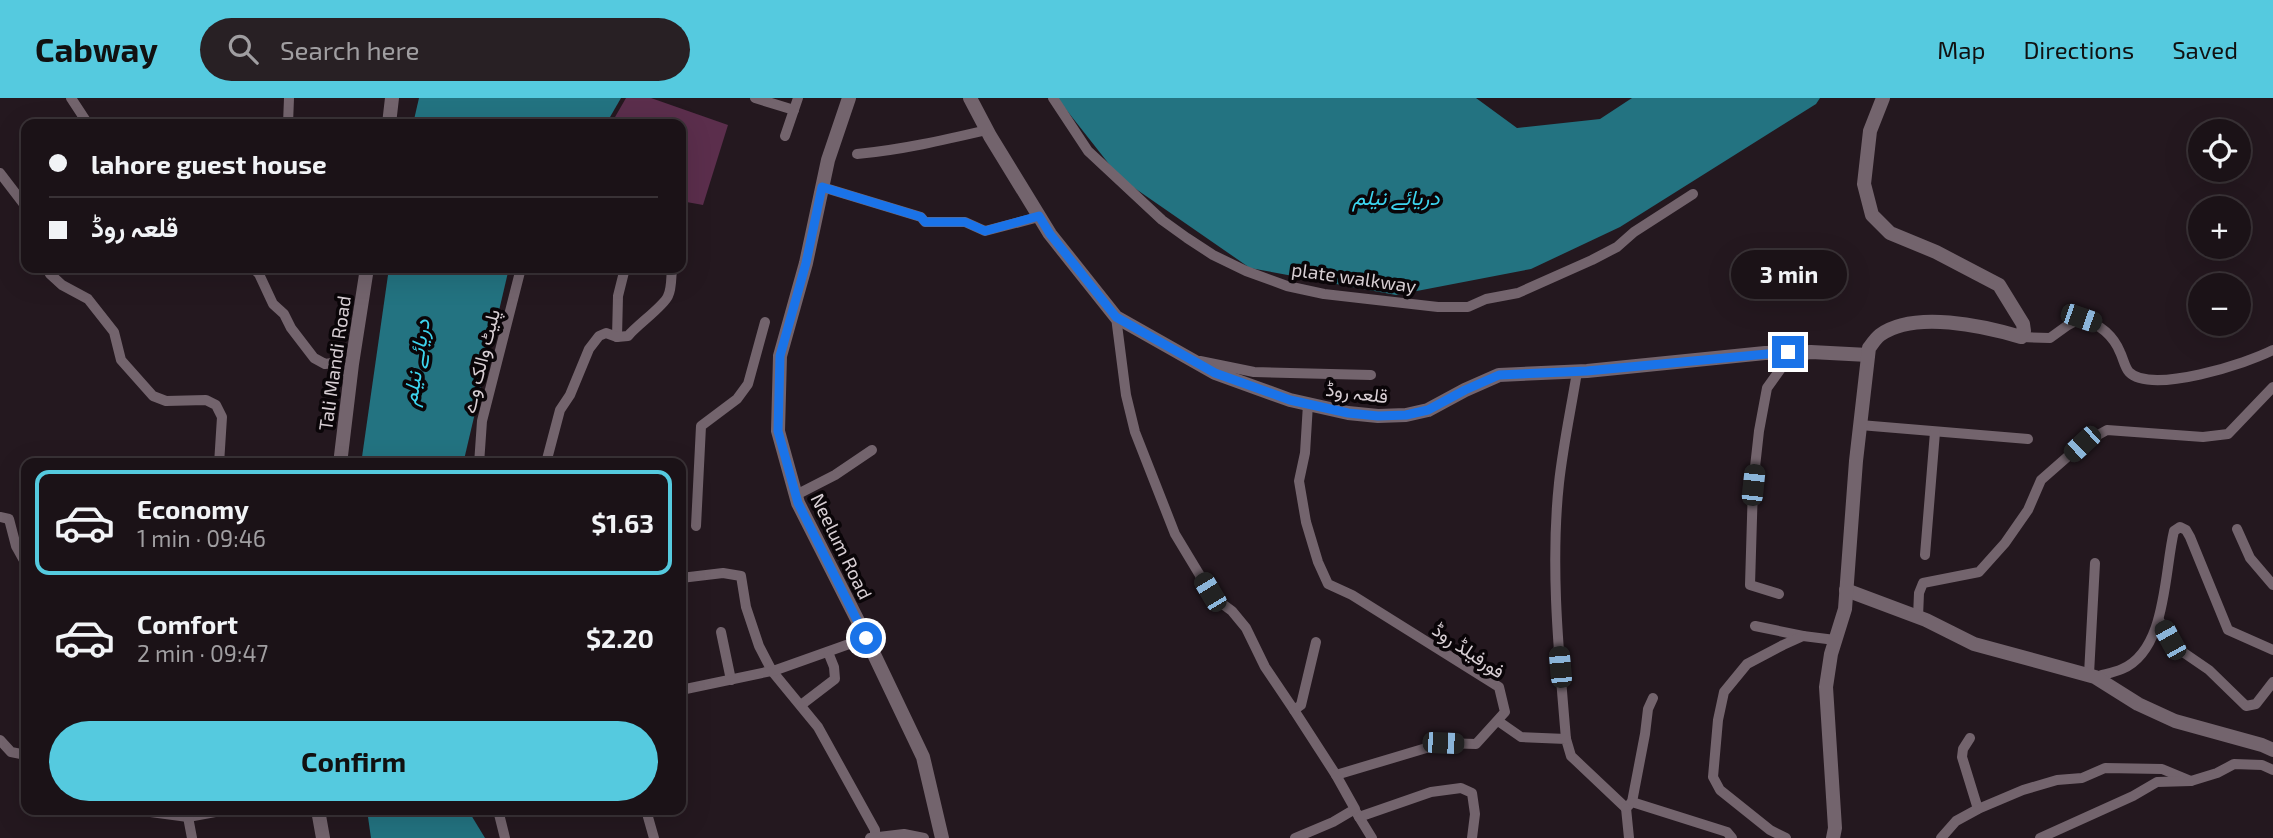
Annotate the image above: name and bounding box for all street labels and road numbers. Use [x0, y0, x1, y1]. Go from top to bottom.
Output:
street label: plate walkway [1290, 257, 1418, 297]
street label: Tali Mandi Road [313, 294, 355, 432]
street label: پلیٹ والک وے [456, 307, 507, 416]
street label: قلعہ روڈ [1324, 377, 1389, 408]
street label: Neelum Road [806, 489, 878, 603]
street label: فورفیلڈ روڈ [1428, 618, 1509, 683]

